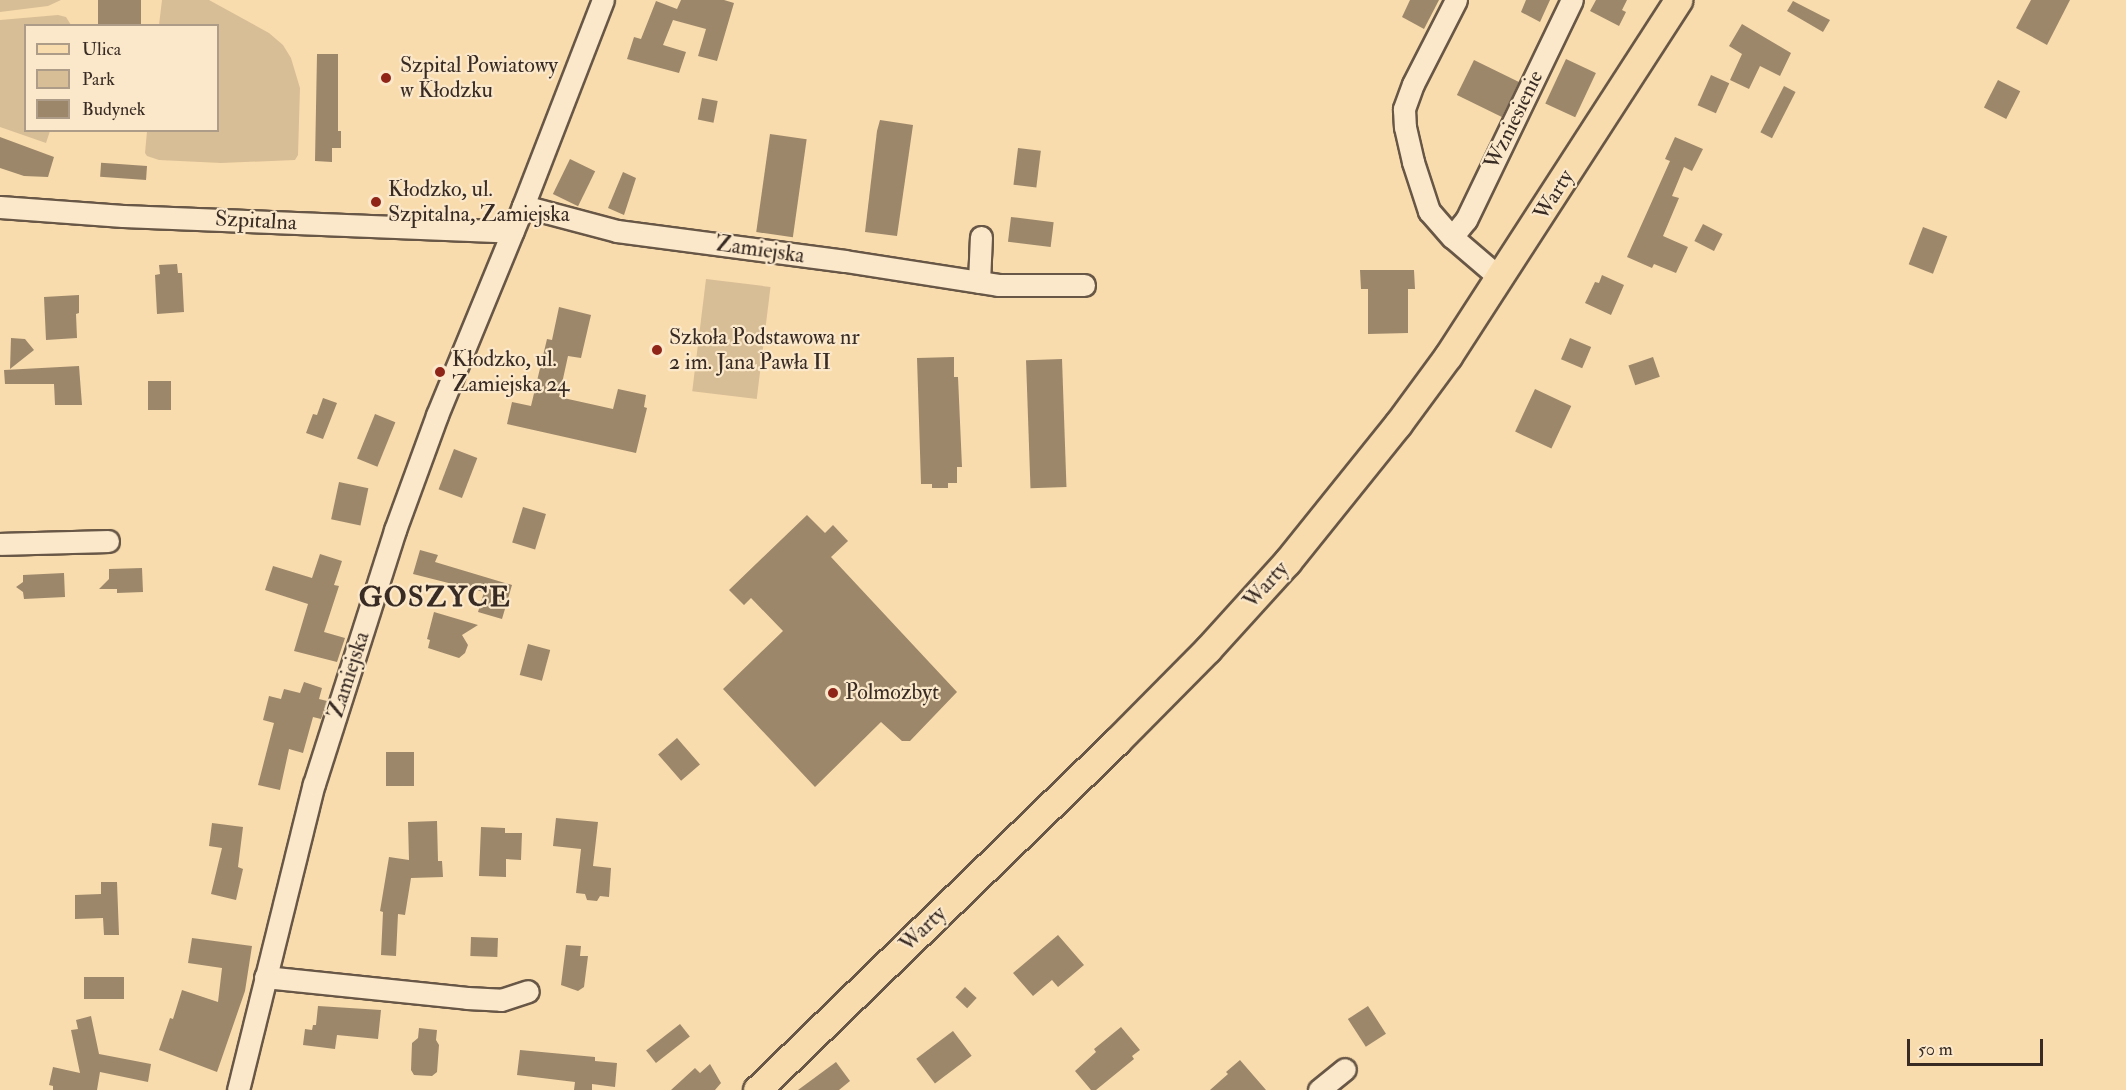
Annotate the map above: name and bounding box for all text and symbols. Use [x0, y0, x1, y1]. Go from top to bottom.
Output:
legend [24, 24, 219, 132]
text: Ulica [82, 38, 121, 61]
place label: Szpital Powiatowy w Kłodzku [400, 52, 558, 104]
street label: Wzniesienie [1479, 66, 1549, 174]
text: Park [82, 68, 115, 91]
marker: Szpital Powiatowy w Kłodzku [377, 69, 395, 87]
text: Budynek [82, 98, 145, 121]
street label: Warty [1528, 165, 1580, 225]
place label: Kłodzko, ul. Szpitalna, Zamiejska [388, 176, 570, 228]
marker: Kłodzko, ul. Szpitalna, Zamiejska [369, 195, 383, 209]
street label: Szpitalna [214, 206, 298, 236]
street label: Zamiejska [714, 231, 806, 269]
place label: Szkoła Podstawowa nr 2 im. Jana Pawła II [669, 324, 860, 376]
marker: Szkoła Podstawowa nr 2 im. Jana Pawła II [650, 343, 664, 357]
place label: Kłodzko, ul. Zamiejska 24 [452, 346, 569, 398]
marker: Kłodzko, ul. Zamiejska 24 [433, 365, 447, 379]
street label: Warty [1238, 556, 1294, 614]
district label: GOSZYCE [359, 581, 511, 615]
street label: Zamiejska [323, 628, 375, 722]
place label: Polmozbyt [845, 680, 939, 706]
marker: Polmozbyt [826, 686, 840, 700]
street label: Warty [894, 901, 952, 957]
scale bar [1910, 1027, 2046, 1065]
text: 50 m [1918, 1038, 1953, 1061]

